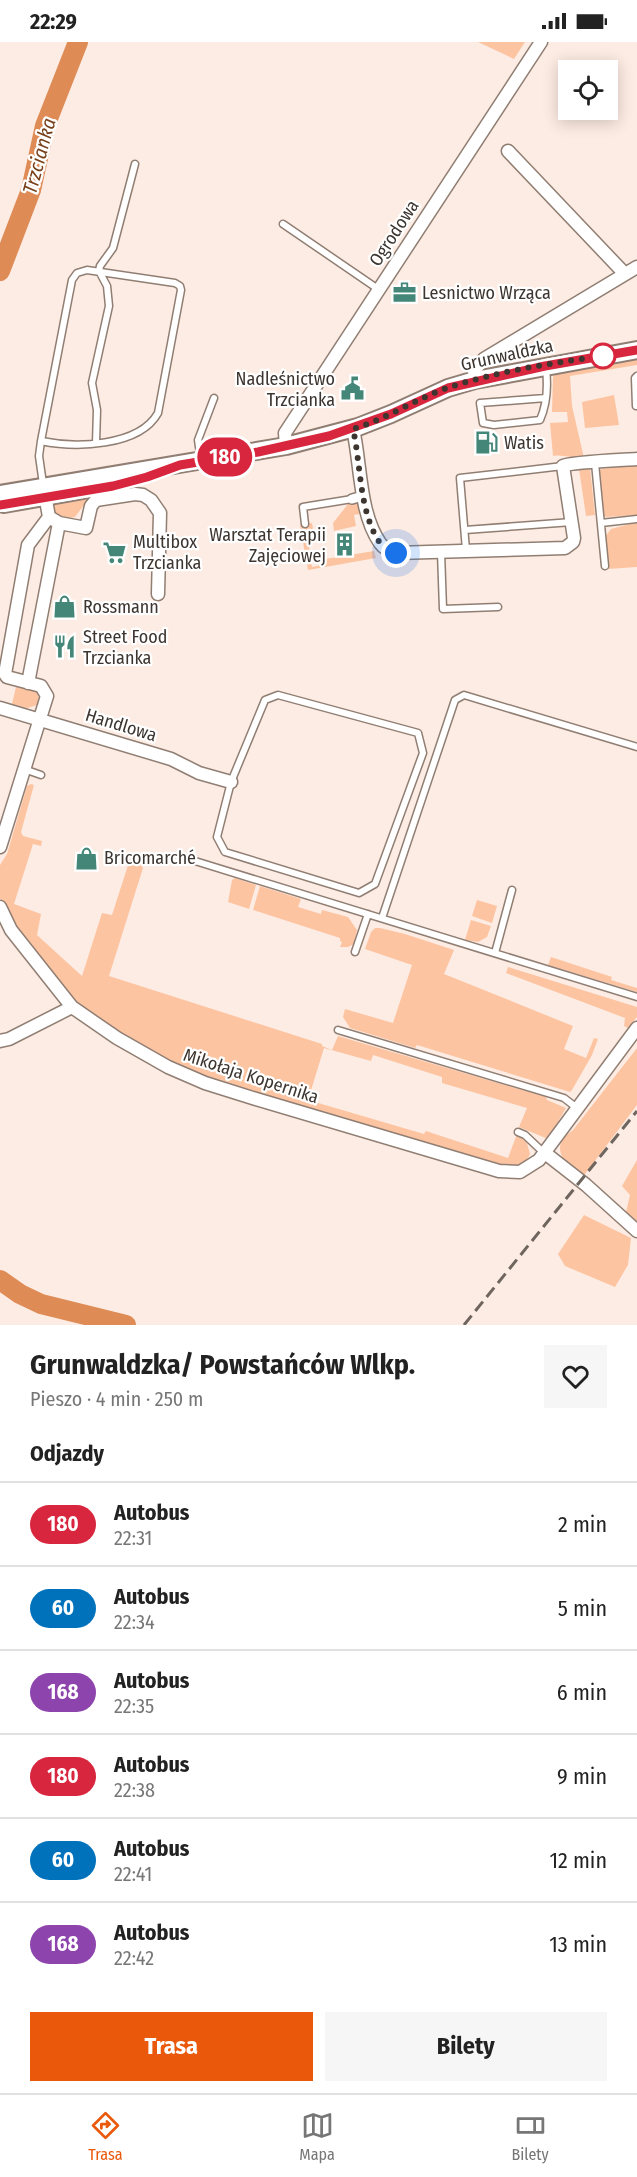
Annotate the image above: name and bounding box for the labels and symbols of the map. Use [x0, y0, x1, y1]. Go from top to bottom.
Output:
water label: Trzcianka [17, 115, 61, 197]
street label: Ogrodowa [364, 196, 424, 270]
office icon: Lesnictwo Wrząca [391, 280, 417, 306]
place label: Lesnictwo Wrząca [422, 282, 551, 304]
street label: Grunwaldzka [459, 334, 555, 376]
unlabelled marker [590, 343, 616, 369]
place label: Nadleśnictwo Trzcianka [235, 368, 335, 411]
public building icon: Nadleśnictwo Trzcianka [340, 376, 366, 402]
fuel station icon: Watis [473, 430, 499, 456]
place label: Watis [504, 432, 544, 454]
line badge: 180 [190, 438, 260, 476]
place label: Warsztat Terapii Zajęciowej [209, 524, 326, 567]
place label: Multibox Trzcianka [133, 531, 202, 574]
building icon: Warsztat Terapii Zajęciowej [331, 532, 357, 558]
your location [381, 538, 411, 568]
supermarket icon: Multibox Trzcianka [102, 539, 128, 565]
shop icon: Rossmann [52, 594, 78, 620]
place label: Rossmann [83, 596, 159, 618]
place label: Street Food Trzcianka [83, 626, 167, 669]
restaurant icon: Street Food Trzcianka [52, 634, 78, 660]
street label: Handlowa [83, 704, 159, 746]
shop icon: Bricomarché [73, 845, 99, 871]
place label: Bricomarché [104, 847, 196, 869]
street label: Mikołaja Kopernika [181, 1044, 322, 1108]

